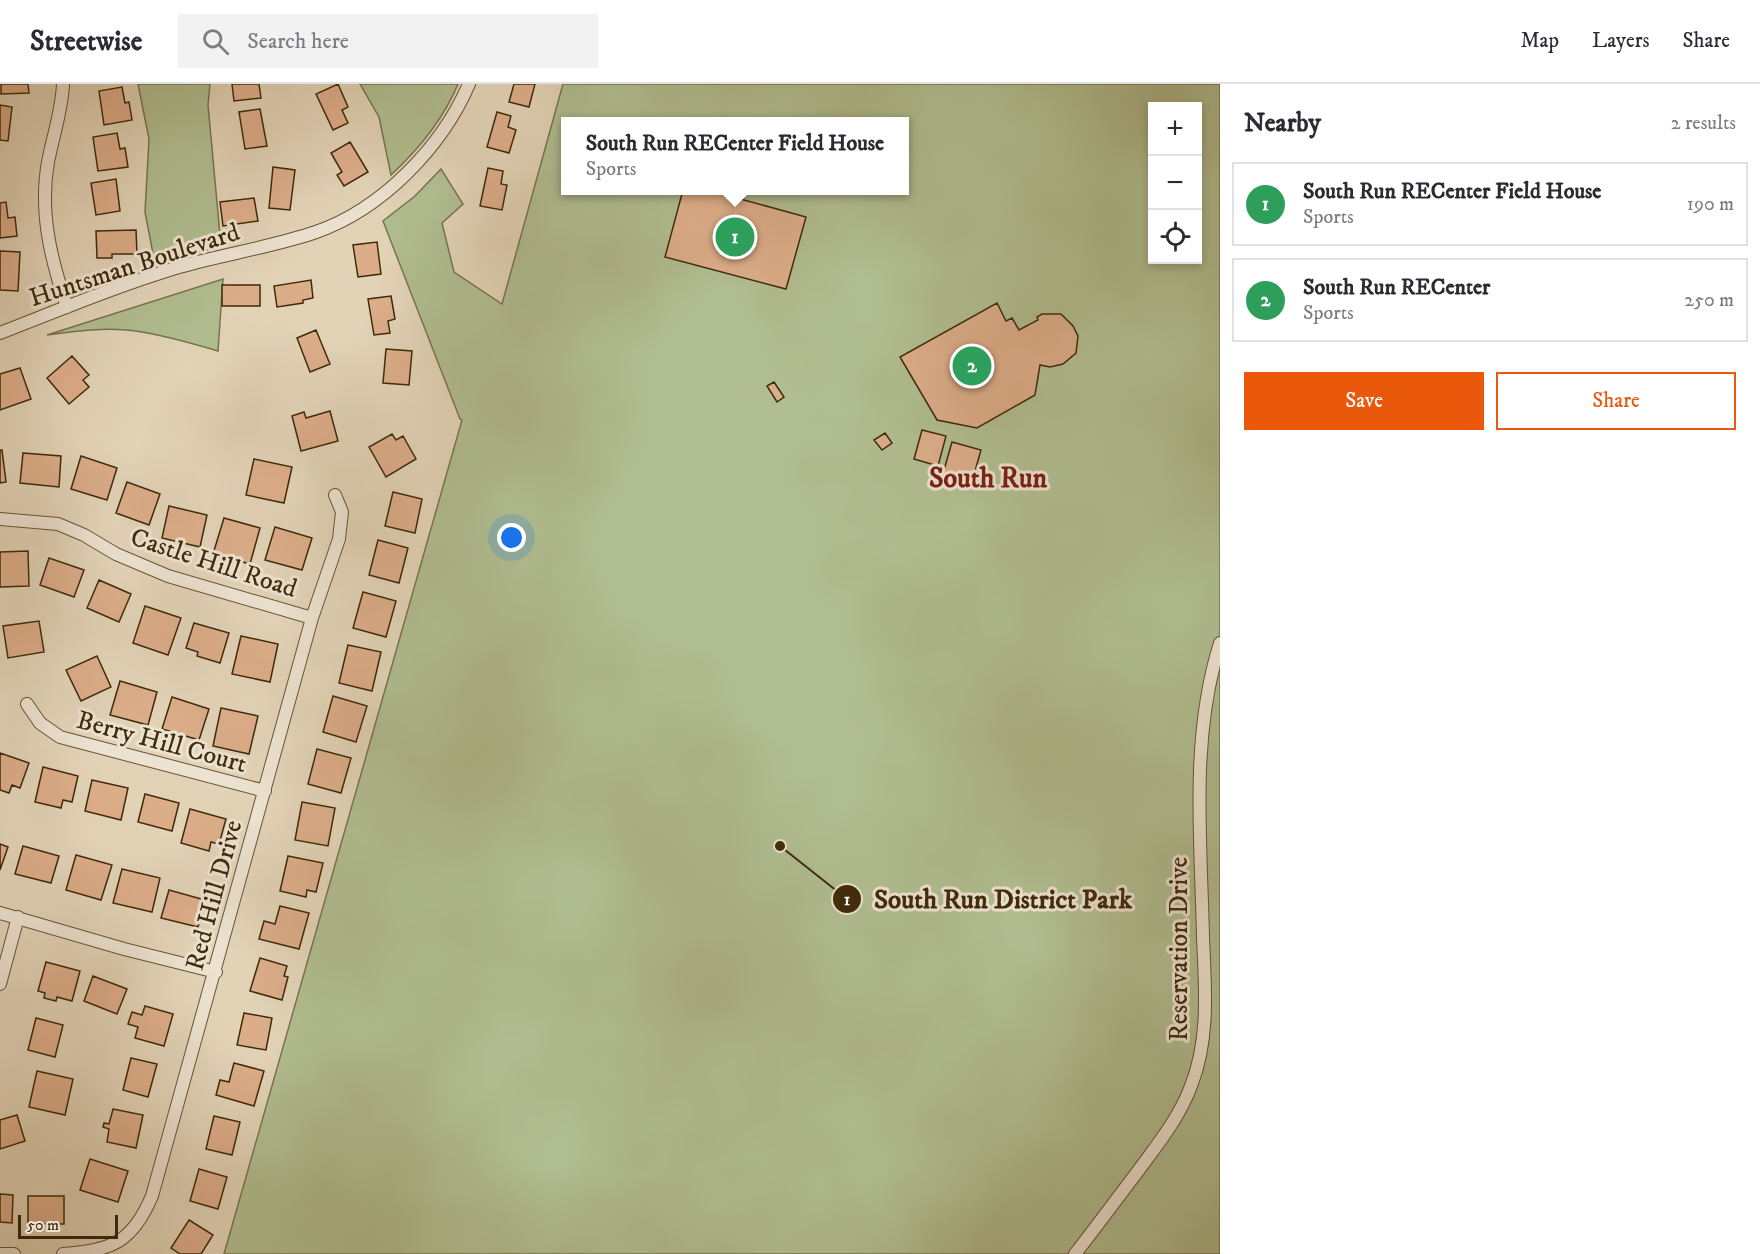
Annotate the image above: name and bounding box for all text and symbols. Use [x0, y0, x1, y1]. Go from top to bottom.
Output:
search box [178, 14, 598, 68]
text: Streetwise [30, 24, 142, 59]
icon: search [199, 25, 232, 58]
text: Search here [247, 28, 349, 55]
text: Map [1520, 28, 1559, 54]
text: Layers [1592, 28, 1650, 54]
text: Share [1683, 28, 1730, 54]
map controls [1148, 102, 1202, 264]
button: + [1148, 102, 1202, 156]
text: Nearby [1244, 107, 1321, 140]
text: 2 results [1671, 111, 1736, 136]
popup [561, 117, 909, 195]
text: South Run RECenter Field House [586, 130, 884, 157]
button: − [1148, 156, 1202, 210]
text: Sports [586, 157, 636, 182]
text: South Run RECenter Field House [1303, 178, 1601, 205]
text: 1 [1262, 192, 1269, 217]
text: 190 m [1687, 192, 1734, 217]
text: Sports [1303, 205, 1354, 230]
button: locate [1148, 210, 1202, 264]
pin: 1 [716, 214, 754, 260]
street label: Huntsman Boulevard [25, 216, 244, 315]
text: South Run RECenter [1303, 274, 1490, 301]
text: 2 [1261, 288, 1270, 313]
text: 250 m [1684, 288, 1734, 313]
text: Sports [1303, 301, 1354, 326]
pin: 2 [952, 344, 992, 388]
button: Save [1244, 372, 1484, 430]
button: Share [1496, 372, 1736, 430]
district label: South Run [929, 461, 1047, 496]
street label: Castle Hill Road [126, 521, 301, 606]
your location [497, 523, 526, 552]
street label: Berry Hill Court [73, 704, 250, 781]
street label: Red Hill Drive [179, 817, 250, 974]
street label: Reservation Drive [1163, 857, 1196, 1041]
callout: South Run District Park [832, 876, 1144, 921]
text: South Run District Park [874, 883, 1133, 917]
text: 1 [844, 889, 851, 911]
scale bar [18, 1212, 118, 1240]
text: 50 m [27, 1215, 59, 1235]

